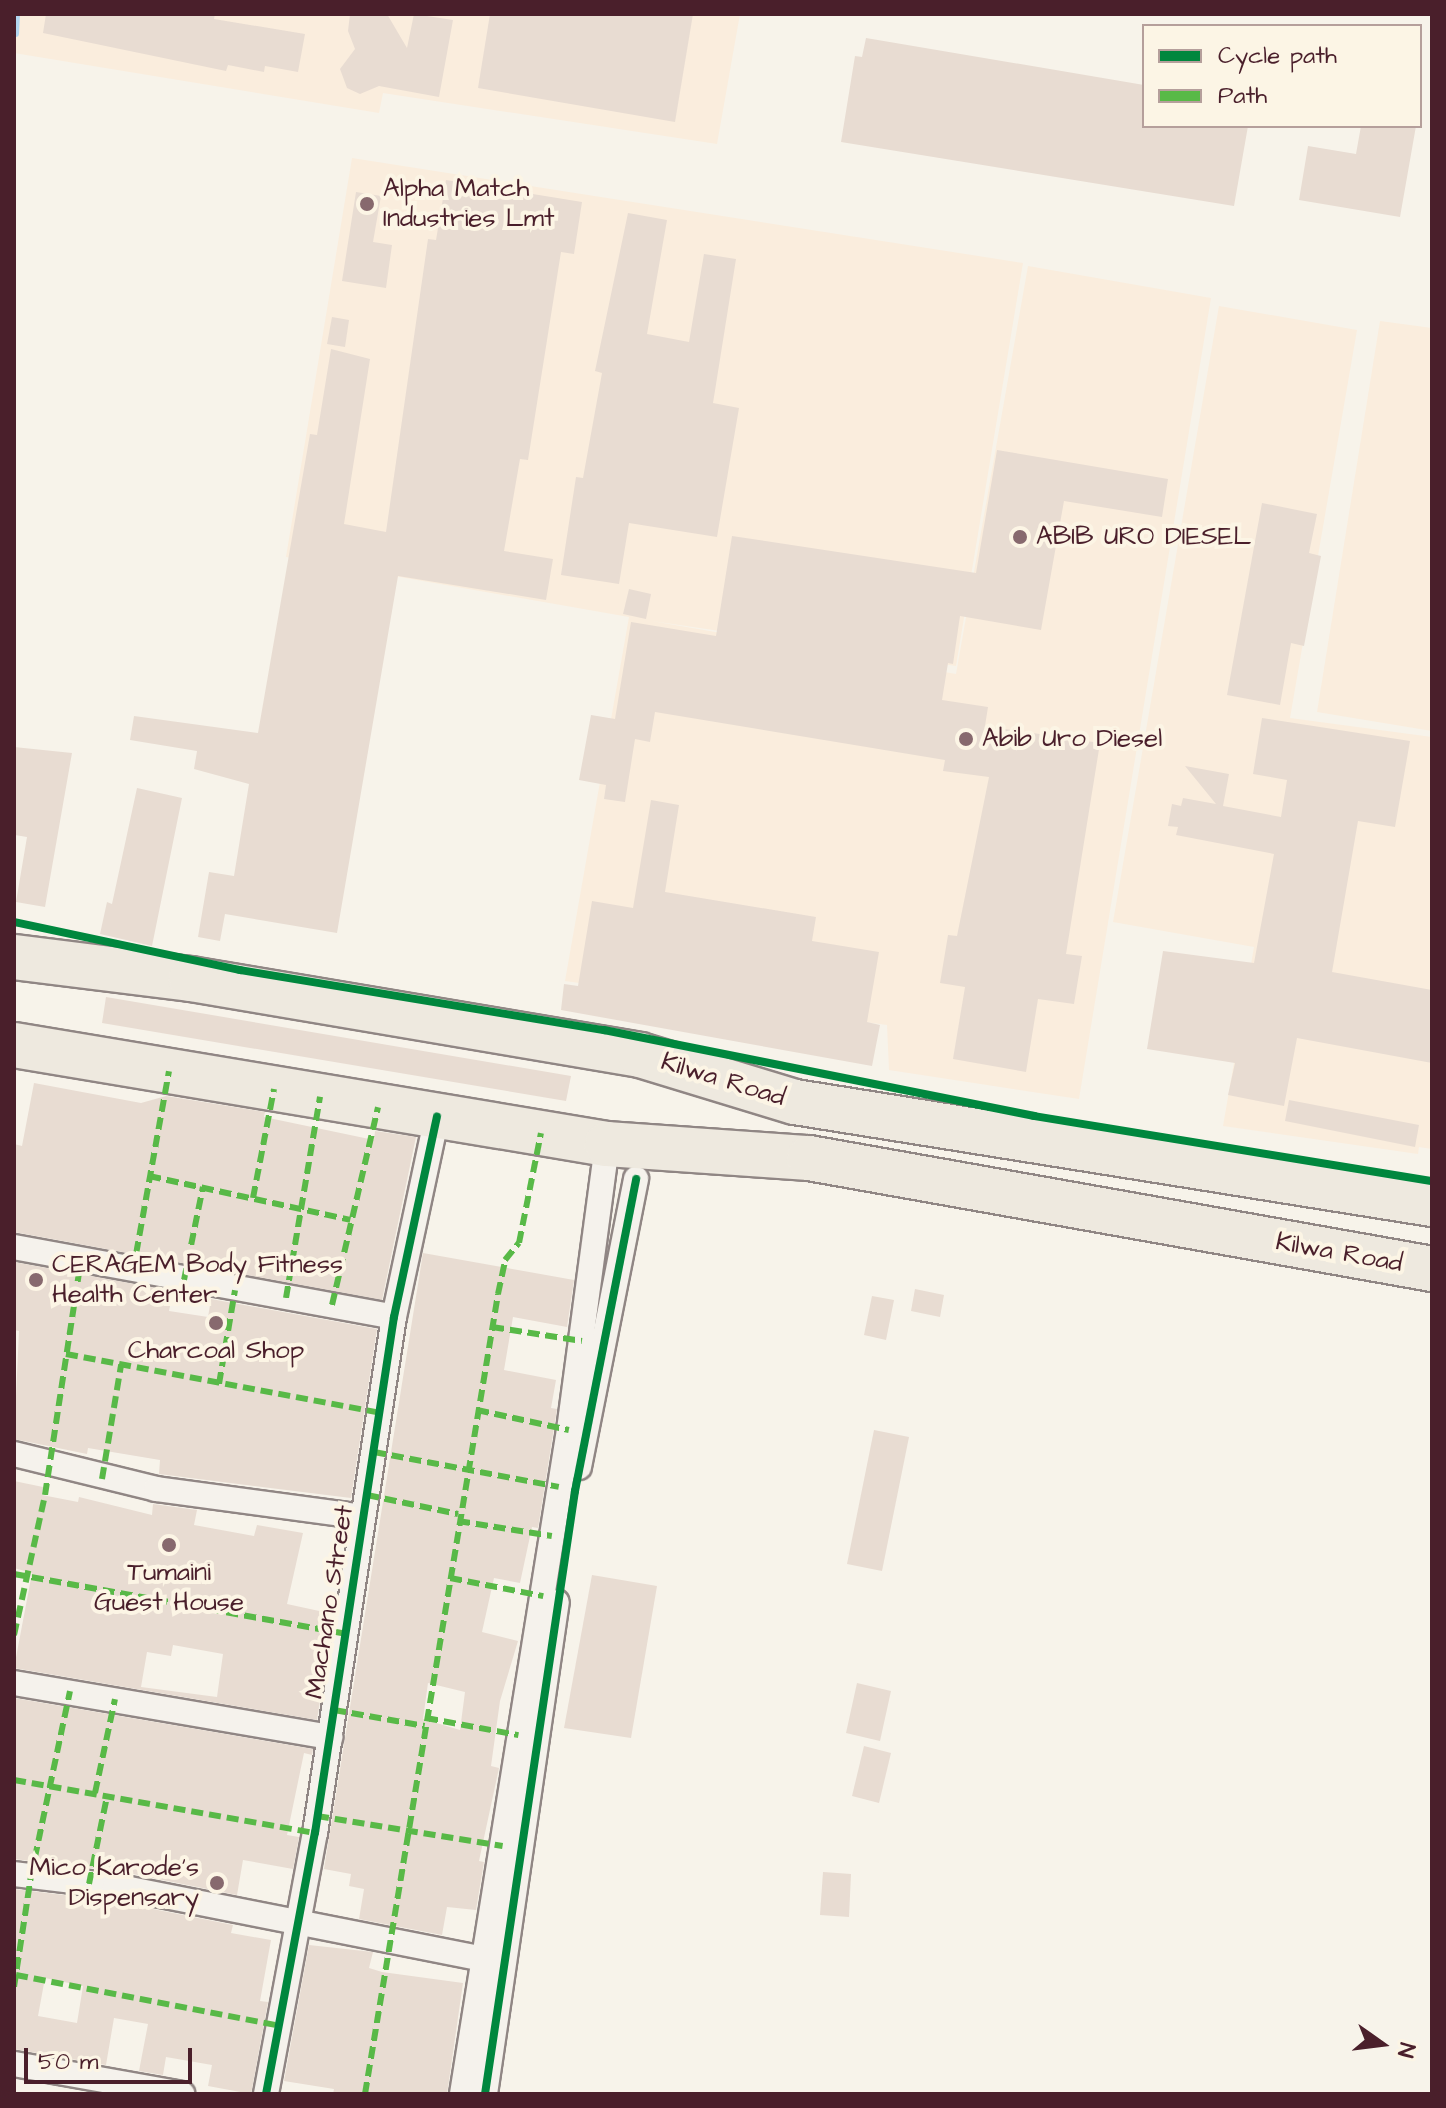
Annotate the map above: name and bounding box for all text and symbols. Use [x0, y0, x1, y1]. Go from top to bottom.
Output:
legend [1142, 24, 1422, 128]
text: Cycle path [1218, 39, 1337, 73]
text: Path [1218, 79, 1267, 113]
place label: Alpha Match Industries Lmt [383, 173, 555, 234]
marker: Alpha Match Industries Lmt [358, 195, 376, 213]
place label: ABIB URO DIESEL [1036, 521, 1251, 553]
marker: ABIB URO DIESEL [1011, 528, 1029, 546]
place label: Abib Uro Diesel [982, 723, 1162, 755]
marker: Abib Uro Diesel [957, 730, 975, 748]
street label: Kilwa Road [657, 1046, 789, 1114]
street label: Kilwa Road [1273, 1227, 1405, 1279]
place label: CERAGEM Body Fitness Health Center [52, 1249, 343, 1310]
marker: CERAGEM Body Fitness Health Center [27, 1271, 45, 1289]
marker: Charcoal Shop [207, 1314, 225, 1332]
place label: Charcoal Shop [128, 1335, 304, 1367]
street label: Machano Street [299, 1503, 361, 1701]
marker: Tumaini Guest House [160, 1536, 178, 1554]
place label: Tumaini Guest House [94, 1557, 244, 1618]
place label: Mico Karode's Dispensary [29, 1852, 199, 1914]
marker: Mico Karode's Dispensary [206, 1872, 228, 1894]
north arrow [1342, 2004, 1422, 2084]
scale bar [28, 2032, 196, 2082]
text: N [1389, 2039, 1422, 2060]
text: 50 m [38, 2045, 98, 2079]

